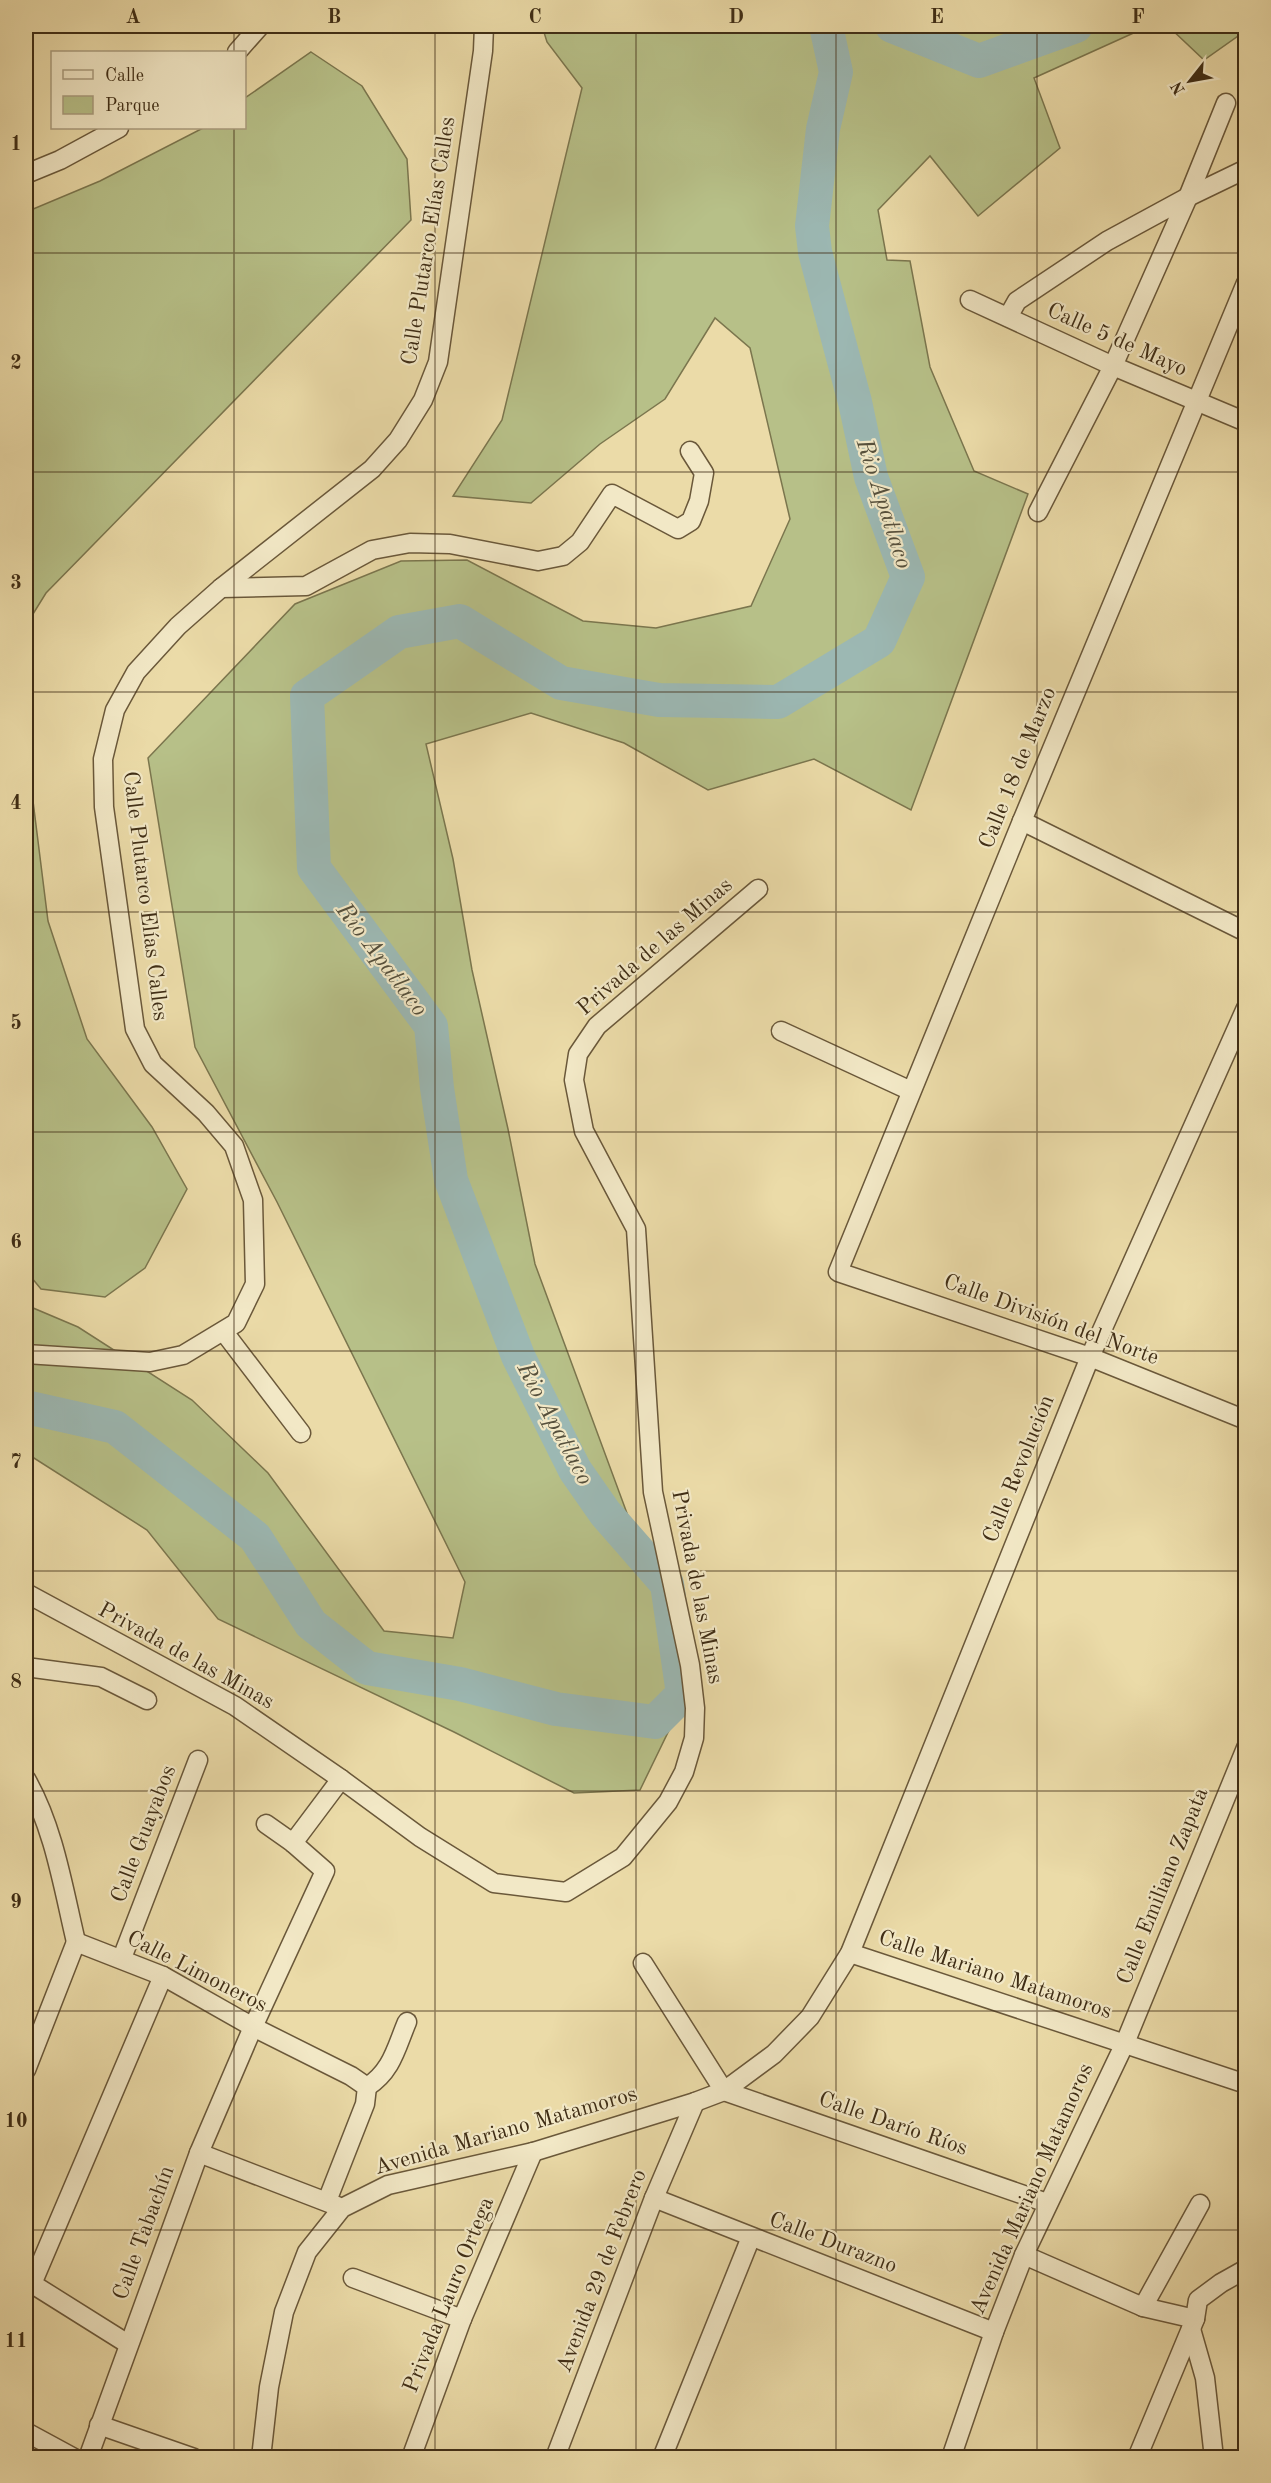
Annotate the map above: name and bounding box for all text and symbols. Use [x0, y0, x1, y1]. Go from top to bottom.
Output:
text: A [125, 8, 141, 28]
text: B [327, 8, 341, 28]
text: C [528, 8, 542, 28]
text: D [728, 8, 744, 28]
text: E [930, 8, 944, 28]
text: F [1131, 8, 1145, 28]
legend [51, 51, 246, 129]
north arrow [1160, 51, 1220, 111]
text: Calle [105, 67, 144, 85]
text: N [1168, 78, 1189, 97]
text: Parque [105, 97, 160, 115]
street label: Calle Plutarco Elías Calles [398, 115, 460, 367]
text: 1 [10, 135, 22, 155]
street label: Calle 5 de Mayo [1044, 299, 1190, 381]
text: 2 [10, 354, 22, 374]
water label: Rio Apatlaco [850, 435, 915, 572]
text: 3 [10, 574, 22, 594]
street label: Calle 18 de Marzo [976, 684, 1060, 852]
street label: Calle Plutarco Elías Calles [119, 770, 171, 1022]
text: 4 [10, 794, 22, 814]
street label: Privada de las Minas [573, 874, 737, 1020]
water label: Rio Apatlaco [330, 898, 431, 1021]
text: 5 [10, 1013, 22, 1034]
text: 6 [10, 1233, 22, 1253]
street label: Calle División del Norte [940, 1271, 1162, 1369]
water label: Rio Apatlaco [511, 1358, 596, 1489]
street label: Calle Revolución [979, 1392, 1059, 1546]
text: 7 [10, 1453, 22, 1473]
street label: Privada de las Minas [667, 1488, 727, 1686]
street label: Privada de las Minas [94, 1599, 278, 1713]
text: 8 [10, 1673, 22, 1693]
street label: Calle Guayabos [108, 1762, 180, 1906]
street label: Calle Emiliano Zapata [1113, 1784, 1213, 1988]
text: 9 [10, 1893, 22, 1913]
street label: Calle Limoneros [123, 1927, 271, 2017]
street label: Calle Mariano Matamoros [876, 1927, 1114, 2023]
street label: Avenida Mariano Matamoros [967, 2060, 1097, 2318]
street label: Avenida Mariano Matamoros [372, 2083, 640, 2179]
street label: Calle Darío Ríos [816, 2088, 970, 2160]
text: 10 [4, 2112, 28, 2132]
street label: Calle Tabachín [110, 2163, 178, 2303]
street label: Avenida 29 de Febrero [553, 2166, 651, 2376]
street label: Privada Lauro Ortega [400, 2194, 498, 2396]
street label: Calle Durazno [766, 2209, 900, 2277]
text: 11 [4, 2332, 28, 2352]

